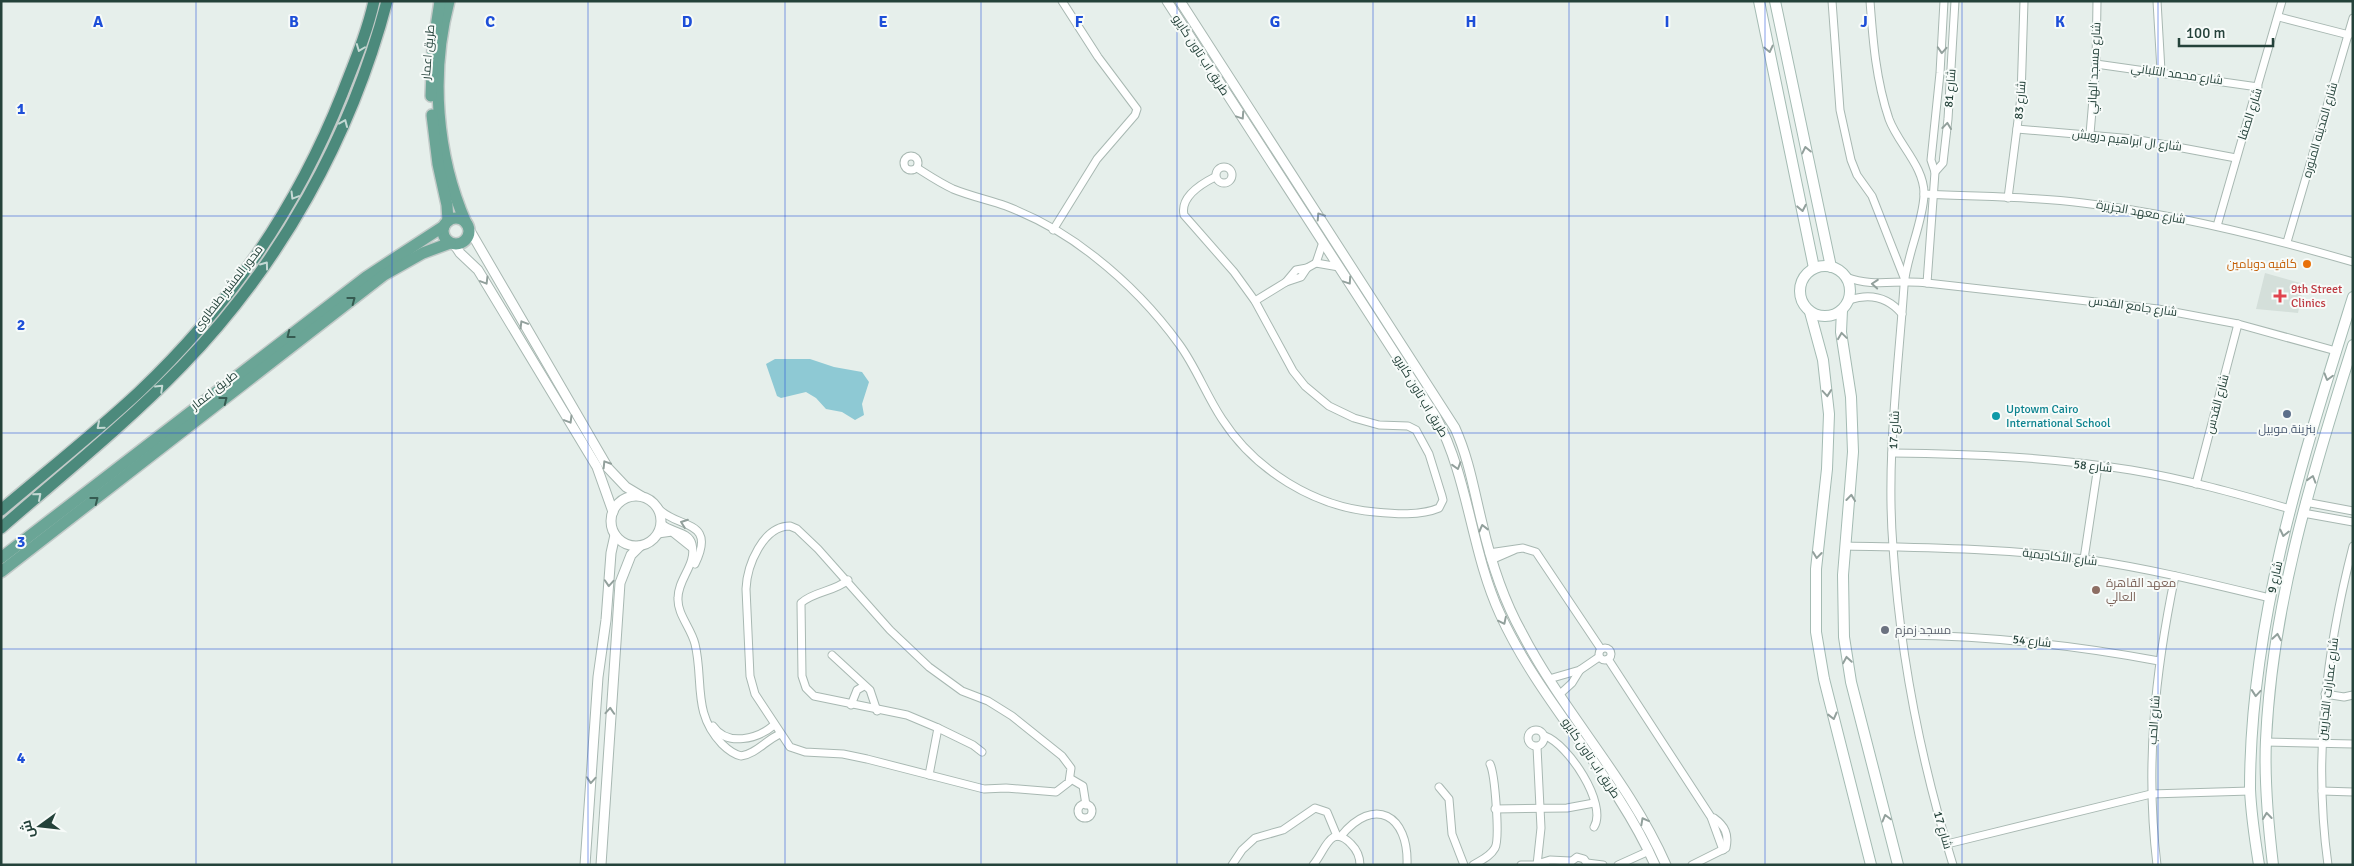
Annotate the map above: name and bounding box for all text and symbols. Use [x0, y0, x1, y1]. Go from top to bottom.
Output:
text: A [93, 12, 104, 32]
text: B [289, 12, 299, 32]
text: C [485, 12, 495, 32]
text: D [682, 12, 693, 32]
text: E [878, 12, 888, 32]
text: F [1075, 12, 1084, 32]
street label: طريق اب تاون كايرو [1169, 12, 1232, 99]
text: G [1270, 12, 1280, 32]
text: H [1466, 12, 1476, 32]
text: I [1664, 12, 1670, 32]
text: J [1860, 12, 1868, 32]
text: K [2055, 12, 2065, 32]
scale bar [2179, 15, 2273, 47]
street label: شارع مسجد الهاني [2085, 22, 2106, 114]
street label: طريق اعمار [419, 24, 438, 81]
text: 100 m [2186, 24, 2226, 42]
one-way arrow [356, 43, 366, 52]
one-way arrow [1763, 44, 1774, 53]
one-way arrow [1936, 46, 1947, 54]
street label: شارع محمد التلباني [2130, 61, 2224, 90]
street label: شارع 81 [1941, 68, 1960, 108]
street label: شارع 83 [2011, 80, 2030, 120]
street label: شارع المدينه المنوره [2300, 81, 2341, 180]
street label: شارع الصفا [2235, 86, 2266, 142]
text: 1 [17, 99, 26, 119]
one-way arrow [1235, 110, 1244, 119]
one-way arrow [337, 119, 348, 128]
one-way arrow [1941, 122, 1952, 130]
street label: شارع ال ابراهيم درويش [2071, 126, 2183, 155]
one-way arrow [1801, 146, 1812, 155]
one-way arrow [291, 191, 301, 200]
street label: شارع معهد الجزيرة [2095, 197, 2187, 228]
one-way arrow [1796, 204, 1807, 212]
one-way arrow [1317, 213, 1326, 222]
street label: محور المشير طنطاوى [190, 242, 267, 334]
place label: كافيه دوبامين [2227, 257, 2297, 272]
marker: كافيه دوبامين [2301, 258, 2313, 270]
one-way arrow [259, 261, 268, 271]
one-way arrow [478, 275, 488, 284]
one-way arrow [1342, 276, 1352, 285]
one-way arrow [1871, 278, 1879, 289]
place label: 9th Street Clinics [2291, 282, 2342, 311]
marker: 9th Street Clinics [2273, 289, 2287, 303]
street label: شارع جامع القدس [2088, 293, 2178, 320]
one-way arrow [346, 297, 356, 306]
text: 2 [17, 315, 25, 335]
one-way arrow [519, 321, 529, 330]
one-way arrow [286, 329, 296, 338]
one-way arrow [1837, 332, 1848, 340]
street label: طريق اب تاون كايرو [1390, 352, 1451, 440]
street label: طريق اعمار [187, 367, 241, 414]
one-way arrow [2324, 372, 2334, 381]
street label: شارع القدس [2202, 373, 2233, 436]
one-way arrow [154, 385, 163, 394]
one-way arrow [1821, 390, 1832, 398]
one-way arrow [218, 396, 227, 405]
place label: Uptowm Cairo International School [2006, 402, 2111, 431]
marker: بنزينة موبيل [2281, 408, 2293, 420]
street label: شارع 17 [1886, 410, 1903, 450]
marker: Uptowm Cairo International School [1990, 410, 2002, 422]
one-way arrow [562, 415, 572, 424]
one-way arrow [96, 420, 105, 429]
place label: بنزينة موبيل [2258, 422, 2316, 437]
street label: شارع 58 [2073, 457, 2113, 476]
one-way arrow [603, 460, 612, 469]
one-way arrow [1452, 461, 1462, 469]
one-way arrow [2307, 475, 2317, 483]
one-way arrow [33, 493, 42, 502]
one-way arrow [1845, 494, 1856, 502]
one-way arrow [89, 497, 98, 505]
one-way arrow [680, 519, 689, 529]
one-way arrow [1478, 523, 1489, 532]
one-way arrow [2279, 529, 2290, 538]
text: 3 [17, 532, 25, 552]
street label: شارع الأكاديمية [2022, 545, 2098, 570]
one-way arrow [1812, 551, 1823, 559]
street label: شارع 9 [2265, 560, 2286, 595]
place label: معهد القاهرة العالي [2106, 576, 2176, 607]
one-way arrow [604, 579, 615, 587]
marker: معهد القاهرة العالي [2090, 584, 2102, 596]
one-way arrow [1497, 616, 1508, 625]
place label: مسجد زمزم [1895, 623, 1951, 638]
marker: مسجد زمزم [1879, 624, 1891, 636]
street label: شارع 54 [2012, 632, 2052, 651]
one-way arrow [2271, 633, 2281, 641]
street label: شارع عمارات التجاريين [2315, 637, 2342, 741]
one-way arrow [1842, 655, 1853, 663]
one-way arrow [2251, 690, 2262, 698]
street label: شارع الحب [2145, 695, 2164, 745]
one-way arrow [605, 707, 616, 715]
one-way arrow [1827, 711, 1838, 720]
street label: طريق اب تاون كايرو [1558, 715, 1623, 801]
text: 4 [17, 748, 26, 768]
one-way arrow [585, 776, 596, 784]
north arrow [15, 801, 65, 851]
street label: شارع 17 [1930, 809, 1955, 851]
one-way arrow [2262, 812, 2273, 820]
one-way arrow [1881, 813, 1892, 822]
one-way arrow [1641, 817, 1651, 826]
text: ش [17, 818, 38, 840]

